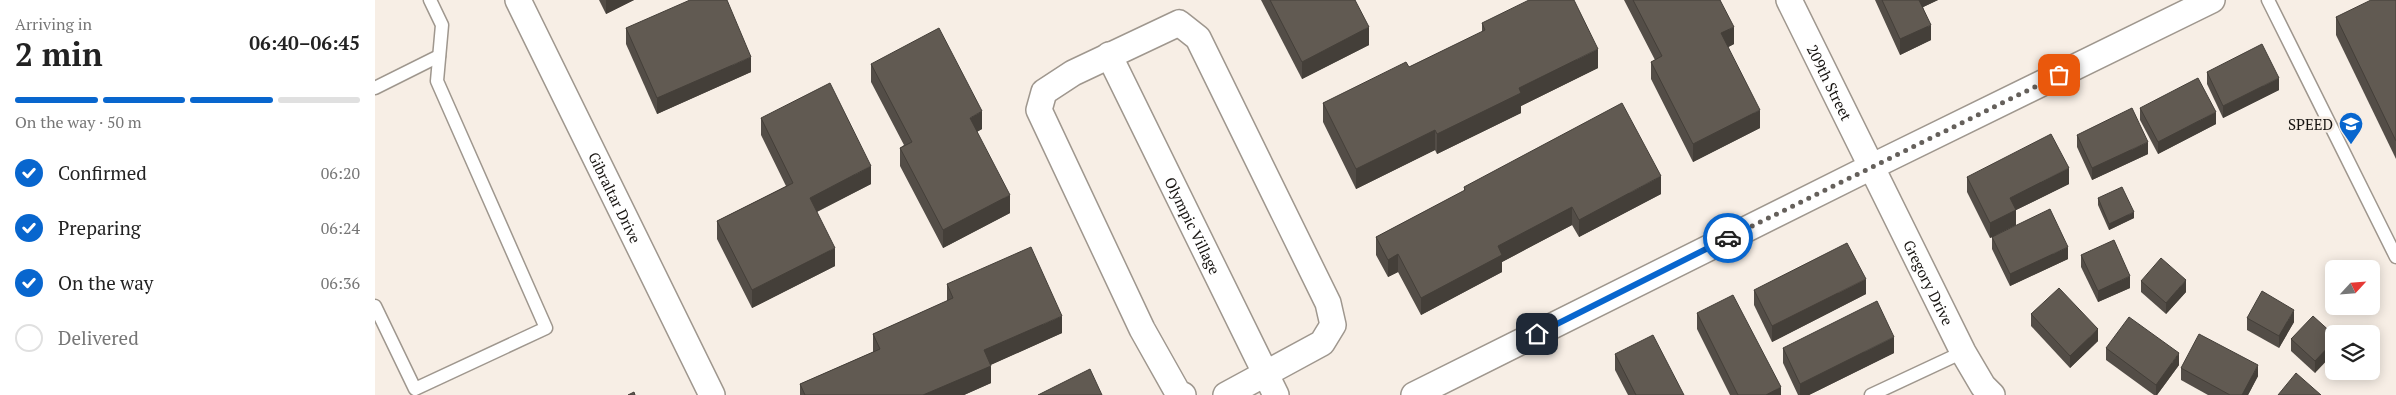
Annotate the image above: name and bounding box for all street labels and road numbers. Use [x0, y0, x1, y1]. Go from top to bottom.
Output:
street label: 209th Street [1803, 41, 1857, 124]
street label: Gibraltar Drive [584, 149, 646, 246]
street label: Olympic Village [1160, 173, 1225, 278]
street label: Gregory Drive [1899, 236, 1958, 328]

